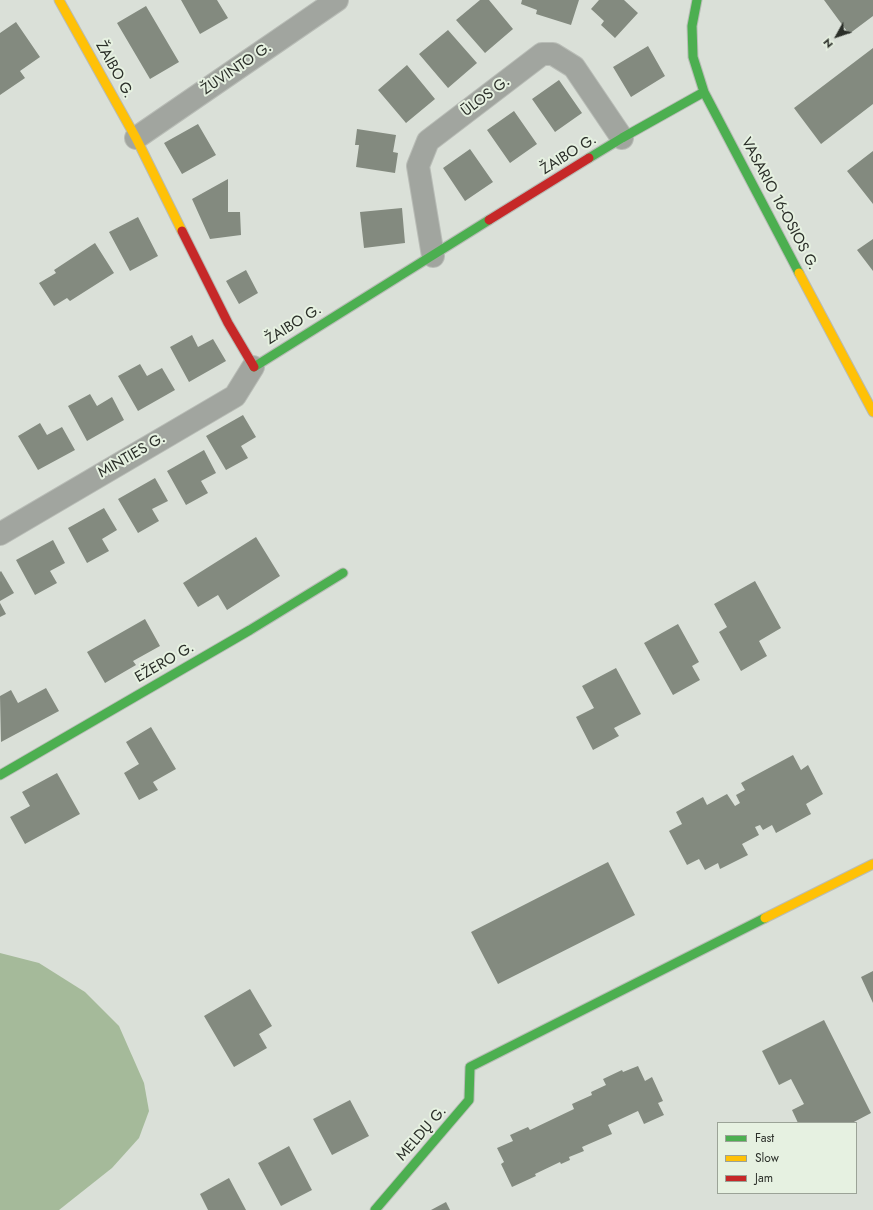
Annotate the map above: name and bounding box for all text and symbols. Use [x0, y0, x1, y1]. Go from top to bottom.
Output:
north arrow [817, 16, 857, 56]
text: N [819, 35, 837, 52]
street label: ŽAIBO G. [91, 38, 137, 102]
street label: ŽUVINTO G. [198, 39, 276, 99]
street label: ŪLOS G. [458, 73, 514, 121]
street label: ŽAIBO G. [538, 131, 600, 179]
street label: VASARIO 16-OSIOS G. [736, 135, 822, 273]
street label: ŽAIBO G. [263, 301, 325, 349]
street label: MINTIES G. [95, 430, 169, 482]
street label: EŽERO G. [132, 639, 198, 687]
street label: MELDŲ G. [393, 1103, 451, 1165]
legend [717, 1122, 857, 1194]
text: Fast [755, 1129, 774, 1147]
text: Slow [755, 1149, 779, 1167]
text: Jam [755, 1169, 773, 1187]

